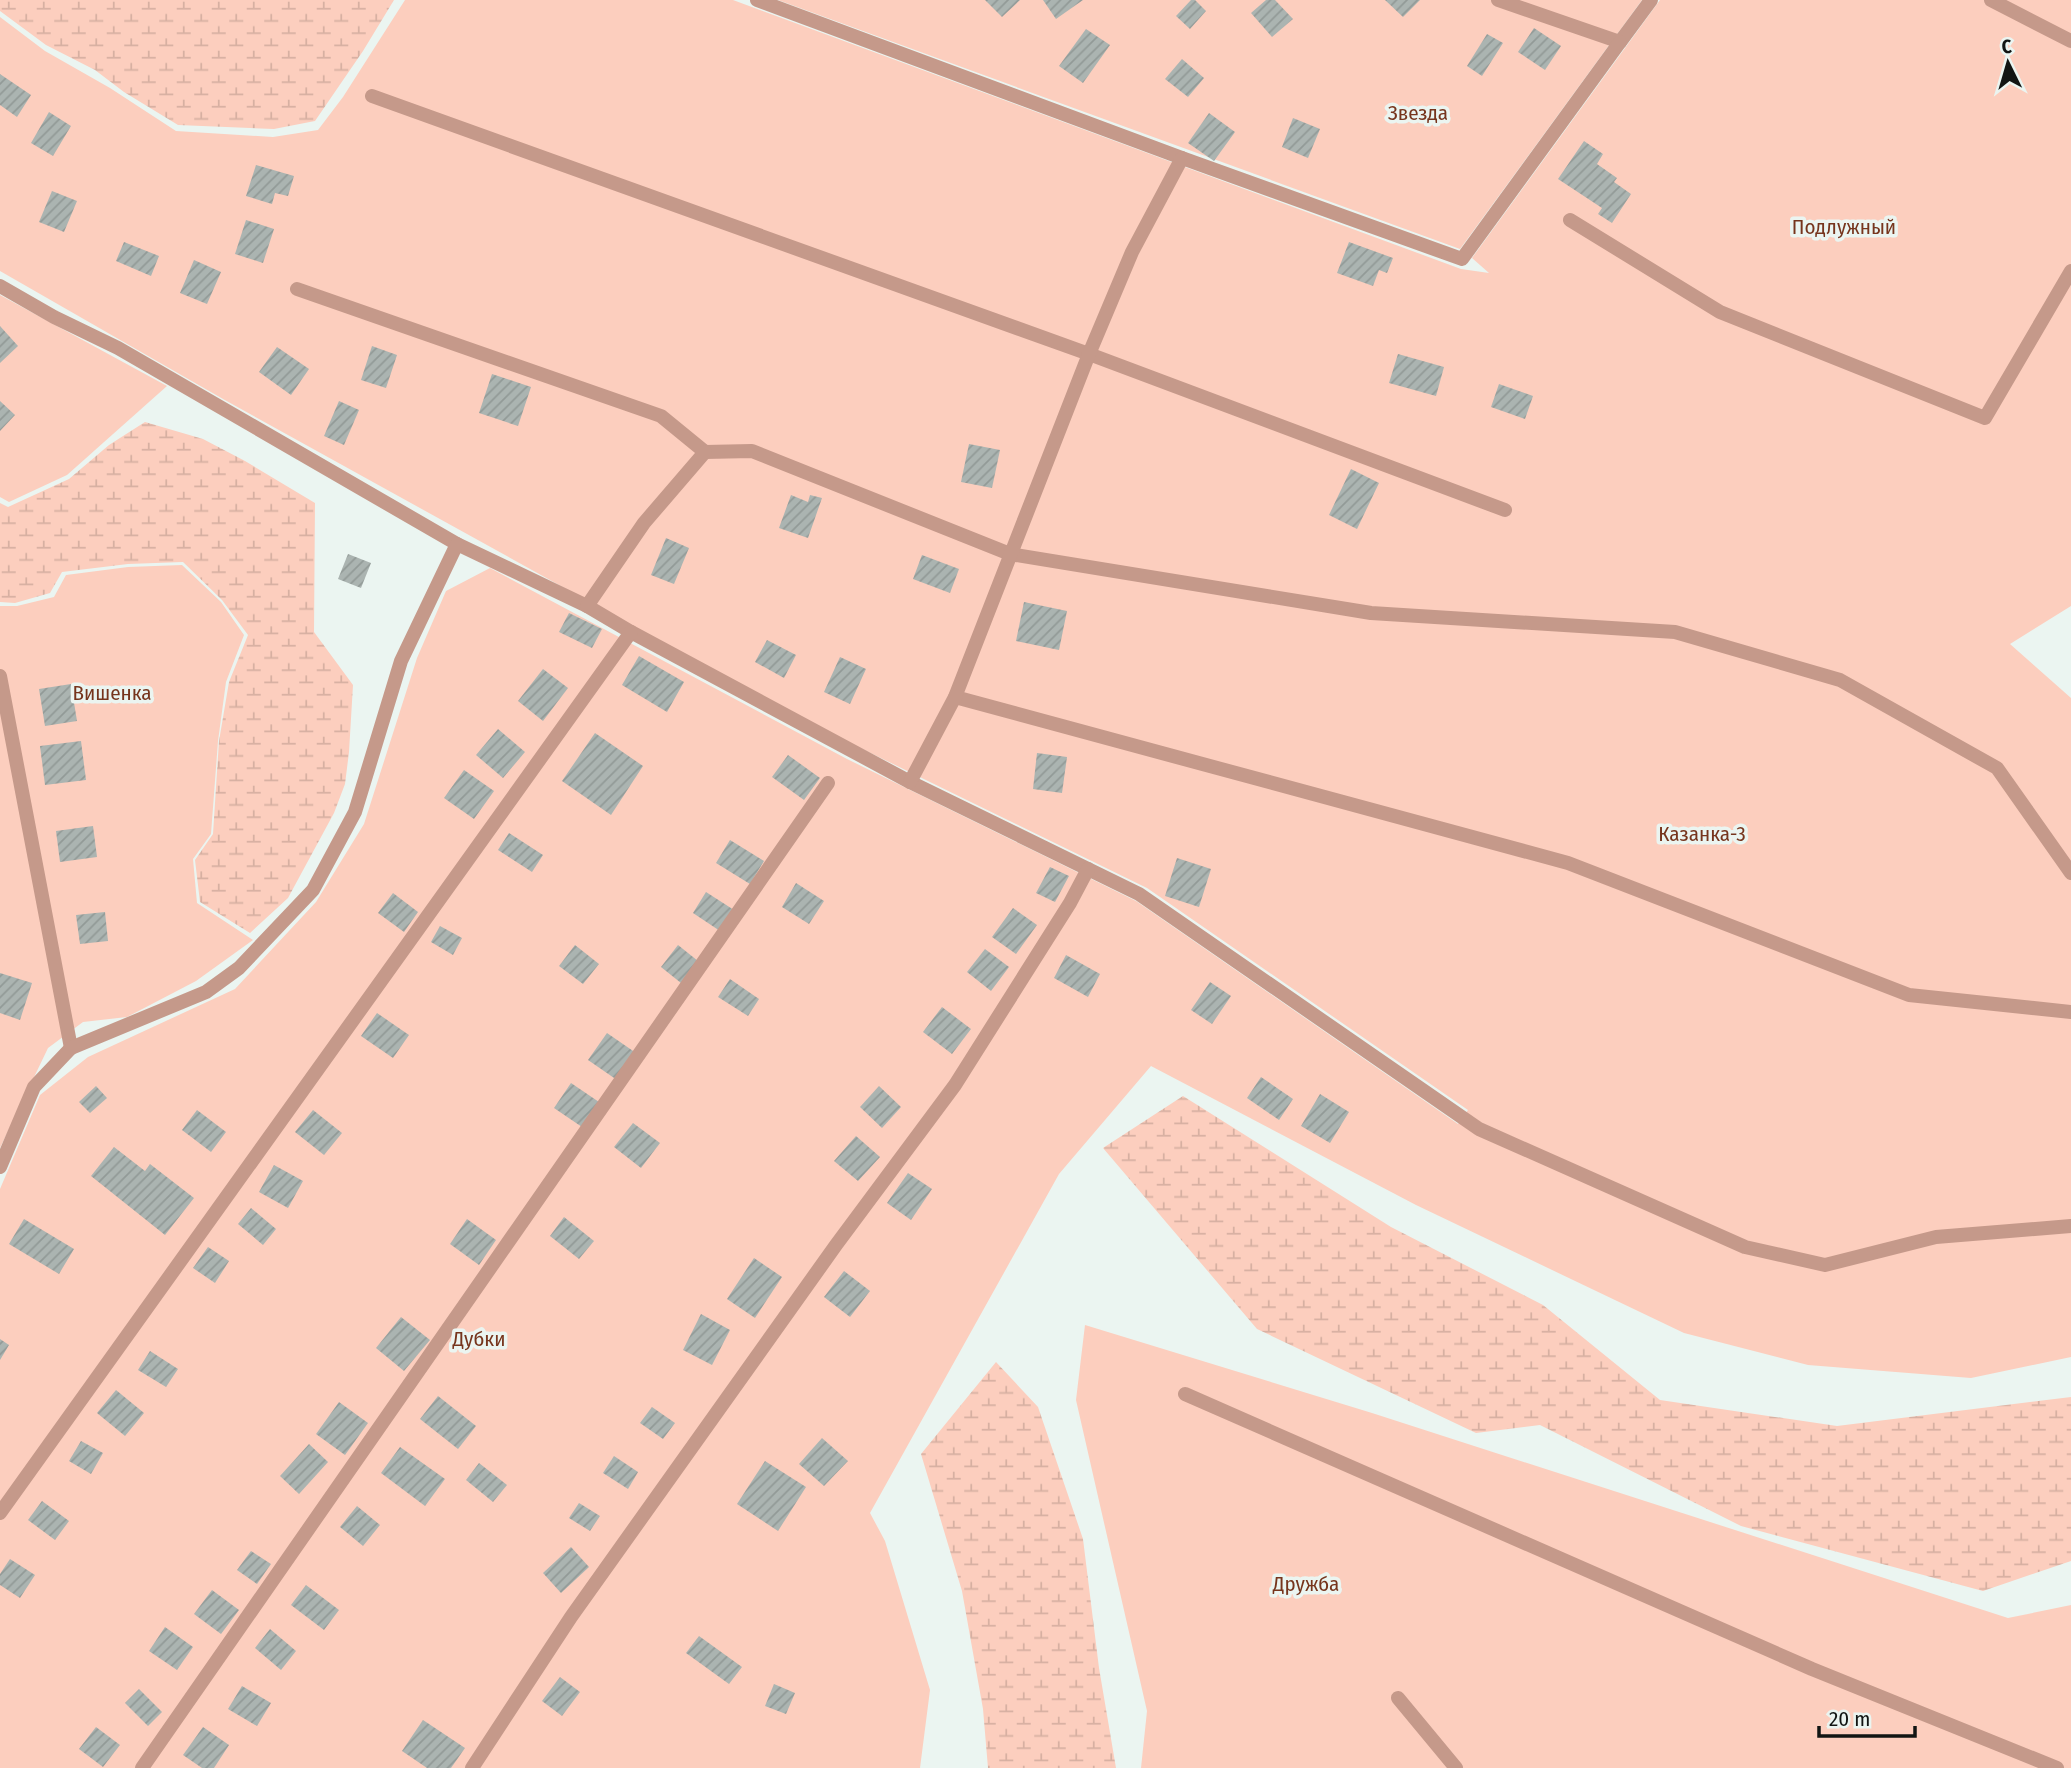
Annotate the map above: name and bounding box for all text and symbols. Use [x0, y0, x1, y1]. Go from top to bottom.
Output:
north arrow [1973, 28, 2043, 98]
text: С [2001, 35, 2013, 58]
park label: Звезда [1388, 100, 1448, 126]
park label: Подлужный [1792, 214, 1896, 240]
park label: Вишенка [72, 680, 152, 706]
park label: Казанка-3 [1658, 821, 1746, 847]
park label: Дубки [452, 1326, 505, 1352]
park label: Дружба [1272, 1571, 1339, 1597]
scale bar [1819, 1694, 1915, 1738]
text: 20 m [1829, 1706, 1870, 1732]

